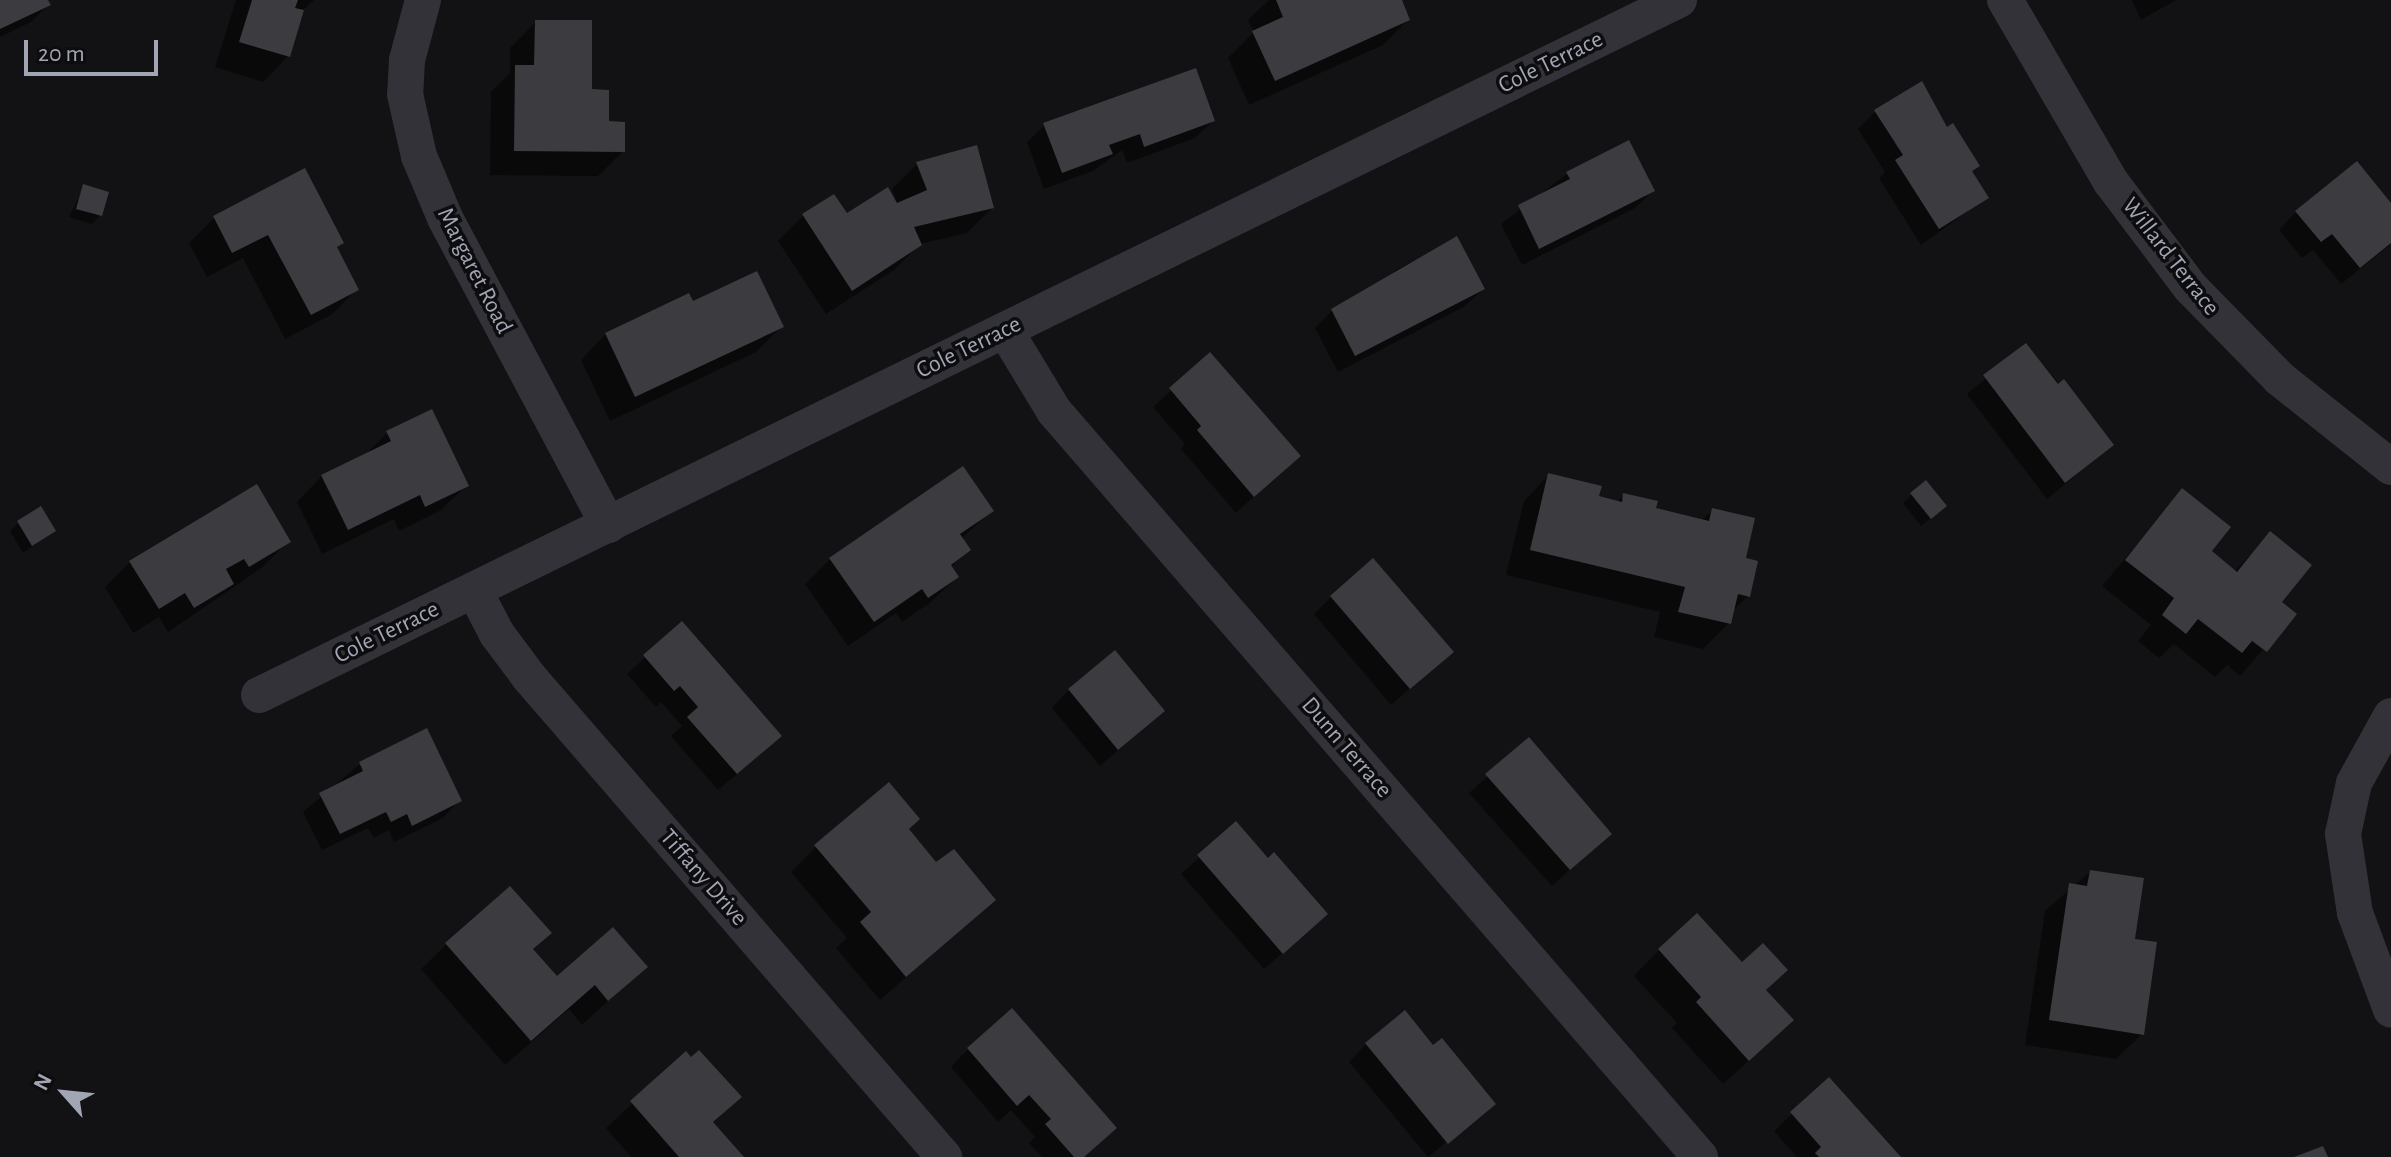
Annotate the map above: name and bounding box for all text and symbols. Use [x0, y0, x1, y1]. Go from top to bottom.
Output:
scale bar [28, 24, 162, 74]
street label: Cole Terrace [1494, 25, 1608, 101]
text: 20 m [38, 42, 85, 66]
street label: Willard Terrace [2115, 192, 2225, 322]
street label: Margaret Road [430, 203, 518, 339]
street label: Cole Terrace [912, 310, 1026, 386]
street label: Cole Terrace [330, 595, 444, 671]
street label: Dunn Terrace [1295, 692, 1397, 804]
street label: Tiffany Drive [653, 824, 753, 932]
north arrow [24, 1053, 104, 1133]
text: N [29, 1070, 56, 1094]

